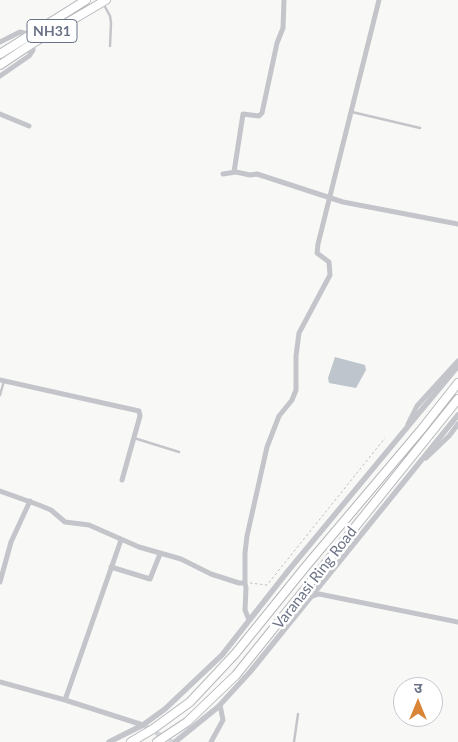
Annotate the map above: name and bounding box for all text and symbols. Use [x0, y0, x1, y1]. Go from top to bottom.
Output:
road number: NH31 [27, 20, 77, 42]
street label: Varanasi Ring Road [269, 523, 361, 633]
north arrow [393, 677, 443, 727]
text: उ [414, 679, 422, 696]

